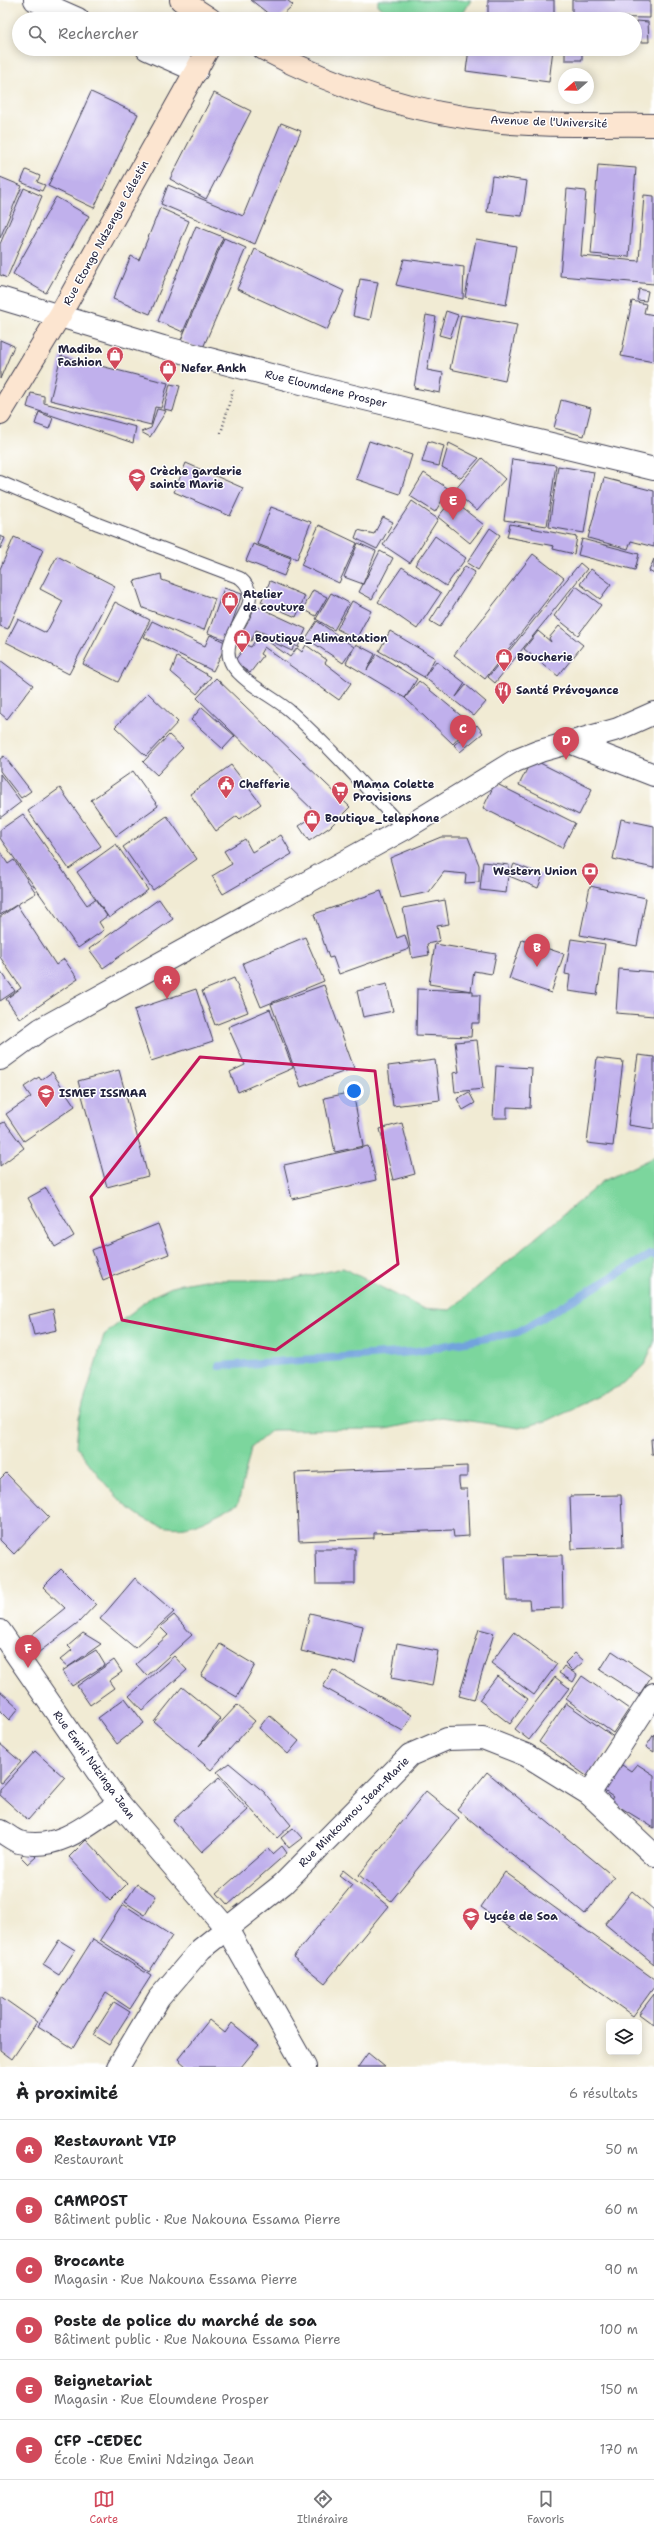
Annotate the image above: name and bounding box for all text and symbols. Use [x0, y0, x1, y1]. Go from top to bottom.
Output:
search box [12, 12, 642, 56]
icon: search [26, 23, 48, 45]
text: Rechercher [58, 24, 139, 44]
north arrow [558, 68, 594, 104]
street label: Avenue de l'Université [490, 112, 608, 132]
street label: Rue Etongo Ndzengue Célestin [60, 158, 152, 308]
place label: Madiba Fashion [58, 342, 103, 370]
shop icon: Madiba Fashion [105, 345, 125, 370]
shop icon: Nefer Ankh [158, 358, 178, 383]
place label: Nefer Ankh [181, 361, 247, 376]
street label: Rue Eloumdene Prosper [263, 367, 389, 411]
place label: Crèche garderie sainte Marie [150, 464, 242, 492]
school or university icon: Crèche garderie sainte Marie [127, 467, 147, 492]
pin: E [440, 487, 466, 520]
place label: Atelier de couture [243, 587, 305, 615]
shop icon: Atelier de couture [220, 590, 240, 615]
shop icon: Boutique_Alimentation [232, 628, 252, 653]
place label: Boutique_Alimentation [255, 631, 388, 646]
shop icon: Boucherie [494, 647, 514, 672]
place label: Boucherie [517, 650, 573, 665]
restaurant icon: Santé Prévoyance [493, 680, 513, 705]
place label: Santé Prévoyance [516, 683, 619, 698]
pin: C [450, 715, 476, 748]
pin: D [553, 727, 579, 760]
public building icon: Chefferie [216, 774, 236, 799]
place label: Chefferie [239, 777, 290, 792]
place label: Mama Colette Provisions [353, 777, 435, 805]
supermarket icon: Mama Colette Provisions [330, 780, 350, 805]
shop icon: Boutique_telephone [302, 808, 322, 833]
place label: Boutique_telephone [325, 811, 440, 826]
bank icon: Western Union [580, 861, 600, 886]
place label: Western Union [493, 864, 578, 879]
pin: B [524, 934, 550, 967]
pin: A [154, 966, 180, 999]
your location [344, 1081, 364, 1101]
school or university icon: ISMEF ISSMAA [36, 1083, 56, 1108]
place label: ISMEF ISSMAA [59, 1086, 147, 1101]
pin: F [15, 1635, 41, 1668]
street label: Rue Emini Ndzinga Jean [50, 1708, 139, 1822]
street label: Rue Minkoumou Jean-Marie [296, 1754, 412, 1870]
school or university icon: Lycée de Soa [461, 1906, 481, 1931]
place label: Lycée de Soa [484, 1909, 558, 1924]
map controls [606, 2019, 642, 2055]
button: layers [606, 2019, 642, 2055]
text: À proximité [16, 2082, 118, 2104]
text: 6 résultats [569, 2085, 638, 2102]
text: Restaurant VIP [54, 2131, 176, 2151]
text: A [24, 2141, 34, 2158]
text: 50 m [605, 2141, 638, 2158]
text: Restaurant [54, 2151, 124, 2168]
text: CAMPOST [54, 2191, 128, 2211]
text: B [25, 2201, 33, 2218]
text: 60 m [605, 2201, 638, 2218]
text: Bâtiment public · Rue Nakouna Essama Pierre [54, 2211, 341, 2228]
text: Brocante [54, 2251, 125, 2271]
text: C [25, 2261, 33, 2278]
text: 90 m [604, 2261, 638, 2278]
text: Magasin · Rue Nakouna Essama Pierre [54, 2271, 297, 2288]
text: Poste de police du marché de soa [54, 2311, 317, 2331]
text: D [24, 2321, 34, 2338]
text: 100 m [599, 2321, 638, 2338]
text: Bâtiment public · Rue Nakouna Essama Pierre [54, 2331, 341, 2348]
text: Beignetariat [54, 2371, 152, 2391]
text: E [25, 2381, 33, 2398]
text: 150 m [600, 2381, 638, 2398]
text: Magasin · Rue Eloumdene Prosper [54, 2391, 269, 2408]
text: CFP -CEDEC [54, 2431, 142, 2451]
text: F [25, 2441, 33, 2458]
text: 170 m [600, 2441, 638, 2458]
text: École · Rue Emini Ndzinga Jean [54, 2451, 254, 2468]
tab: Carte [89, 2488, 118, 2527]
tab: Itinéraire [297, 2488, 348, 2527]
tab: Favoris [527, 2488, 565, 2527]

